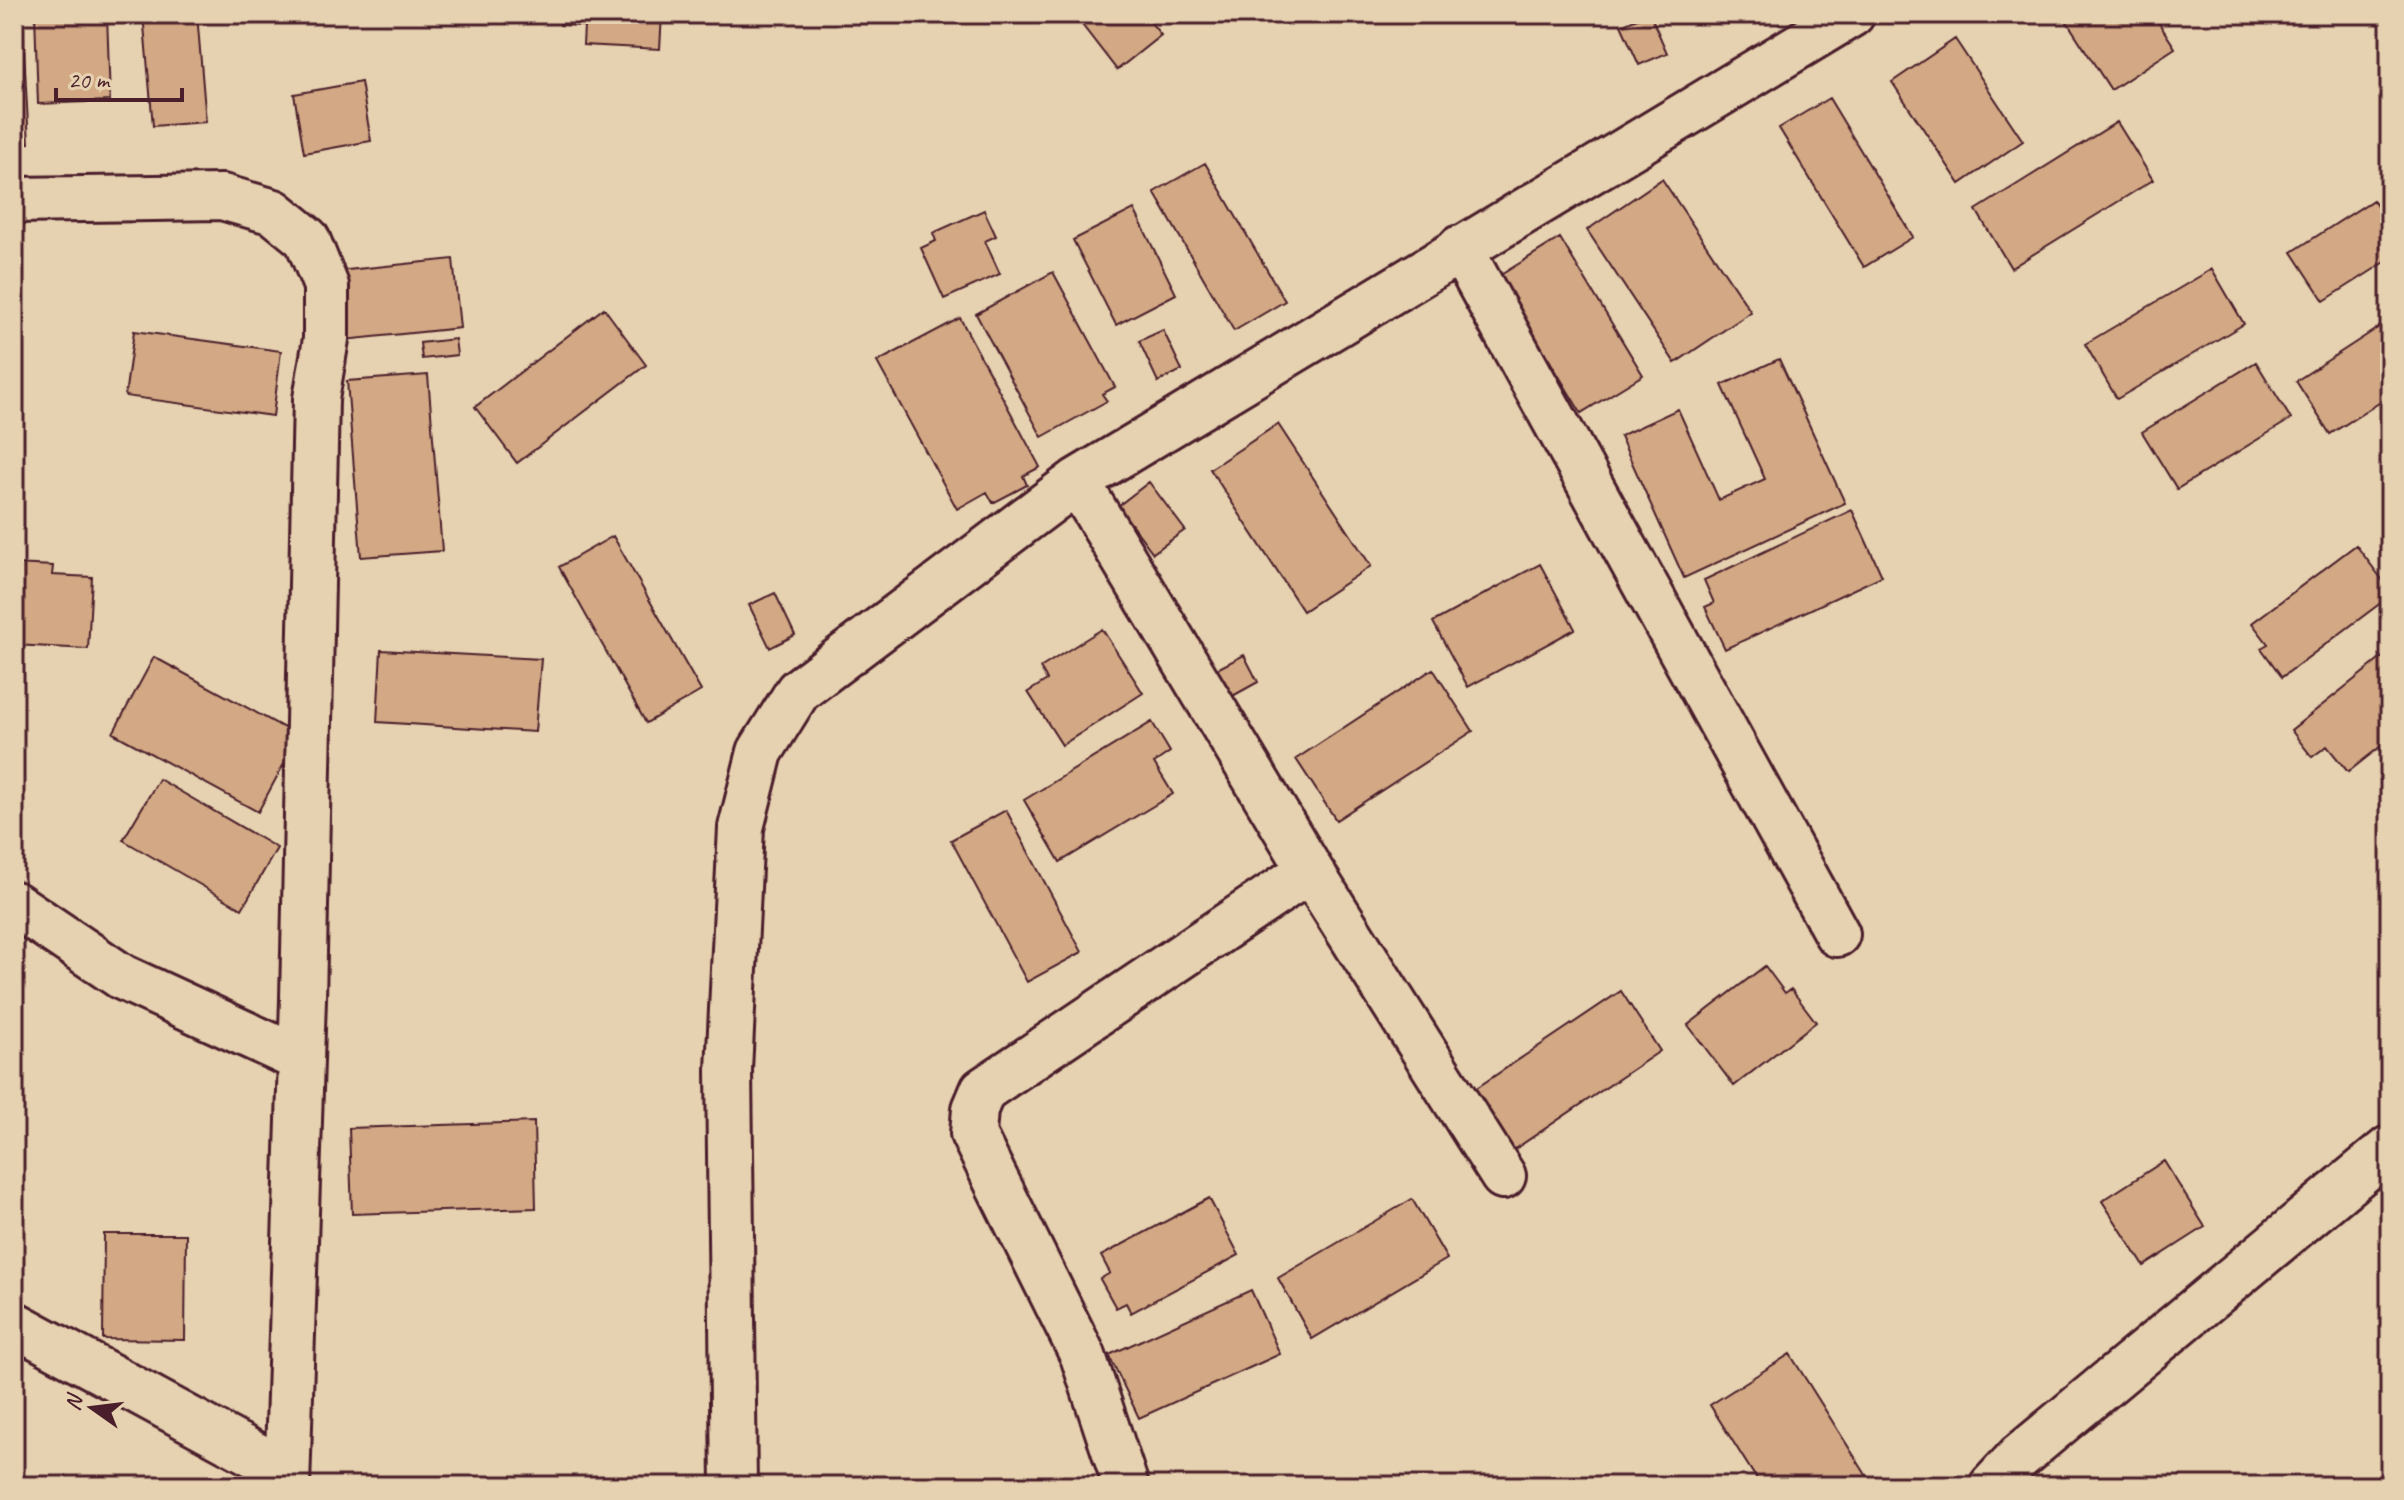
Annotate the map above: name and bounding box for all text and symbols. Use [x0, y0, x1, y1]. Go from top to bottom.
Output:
scale bar [56, 52, 182, 102]
text: 20 m [68, 65, 111, 95]
north arrow [52, 1368, 132, 1448]
text: N [58, 1390, 90, 1413]

